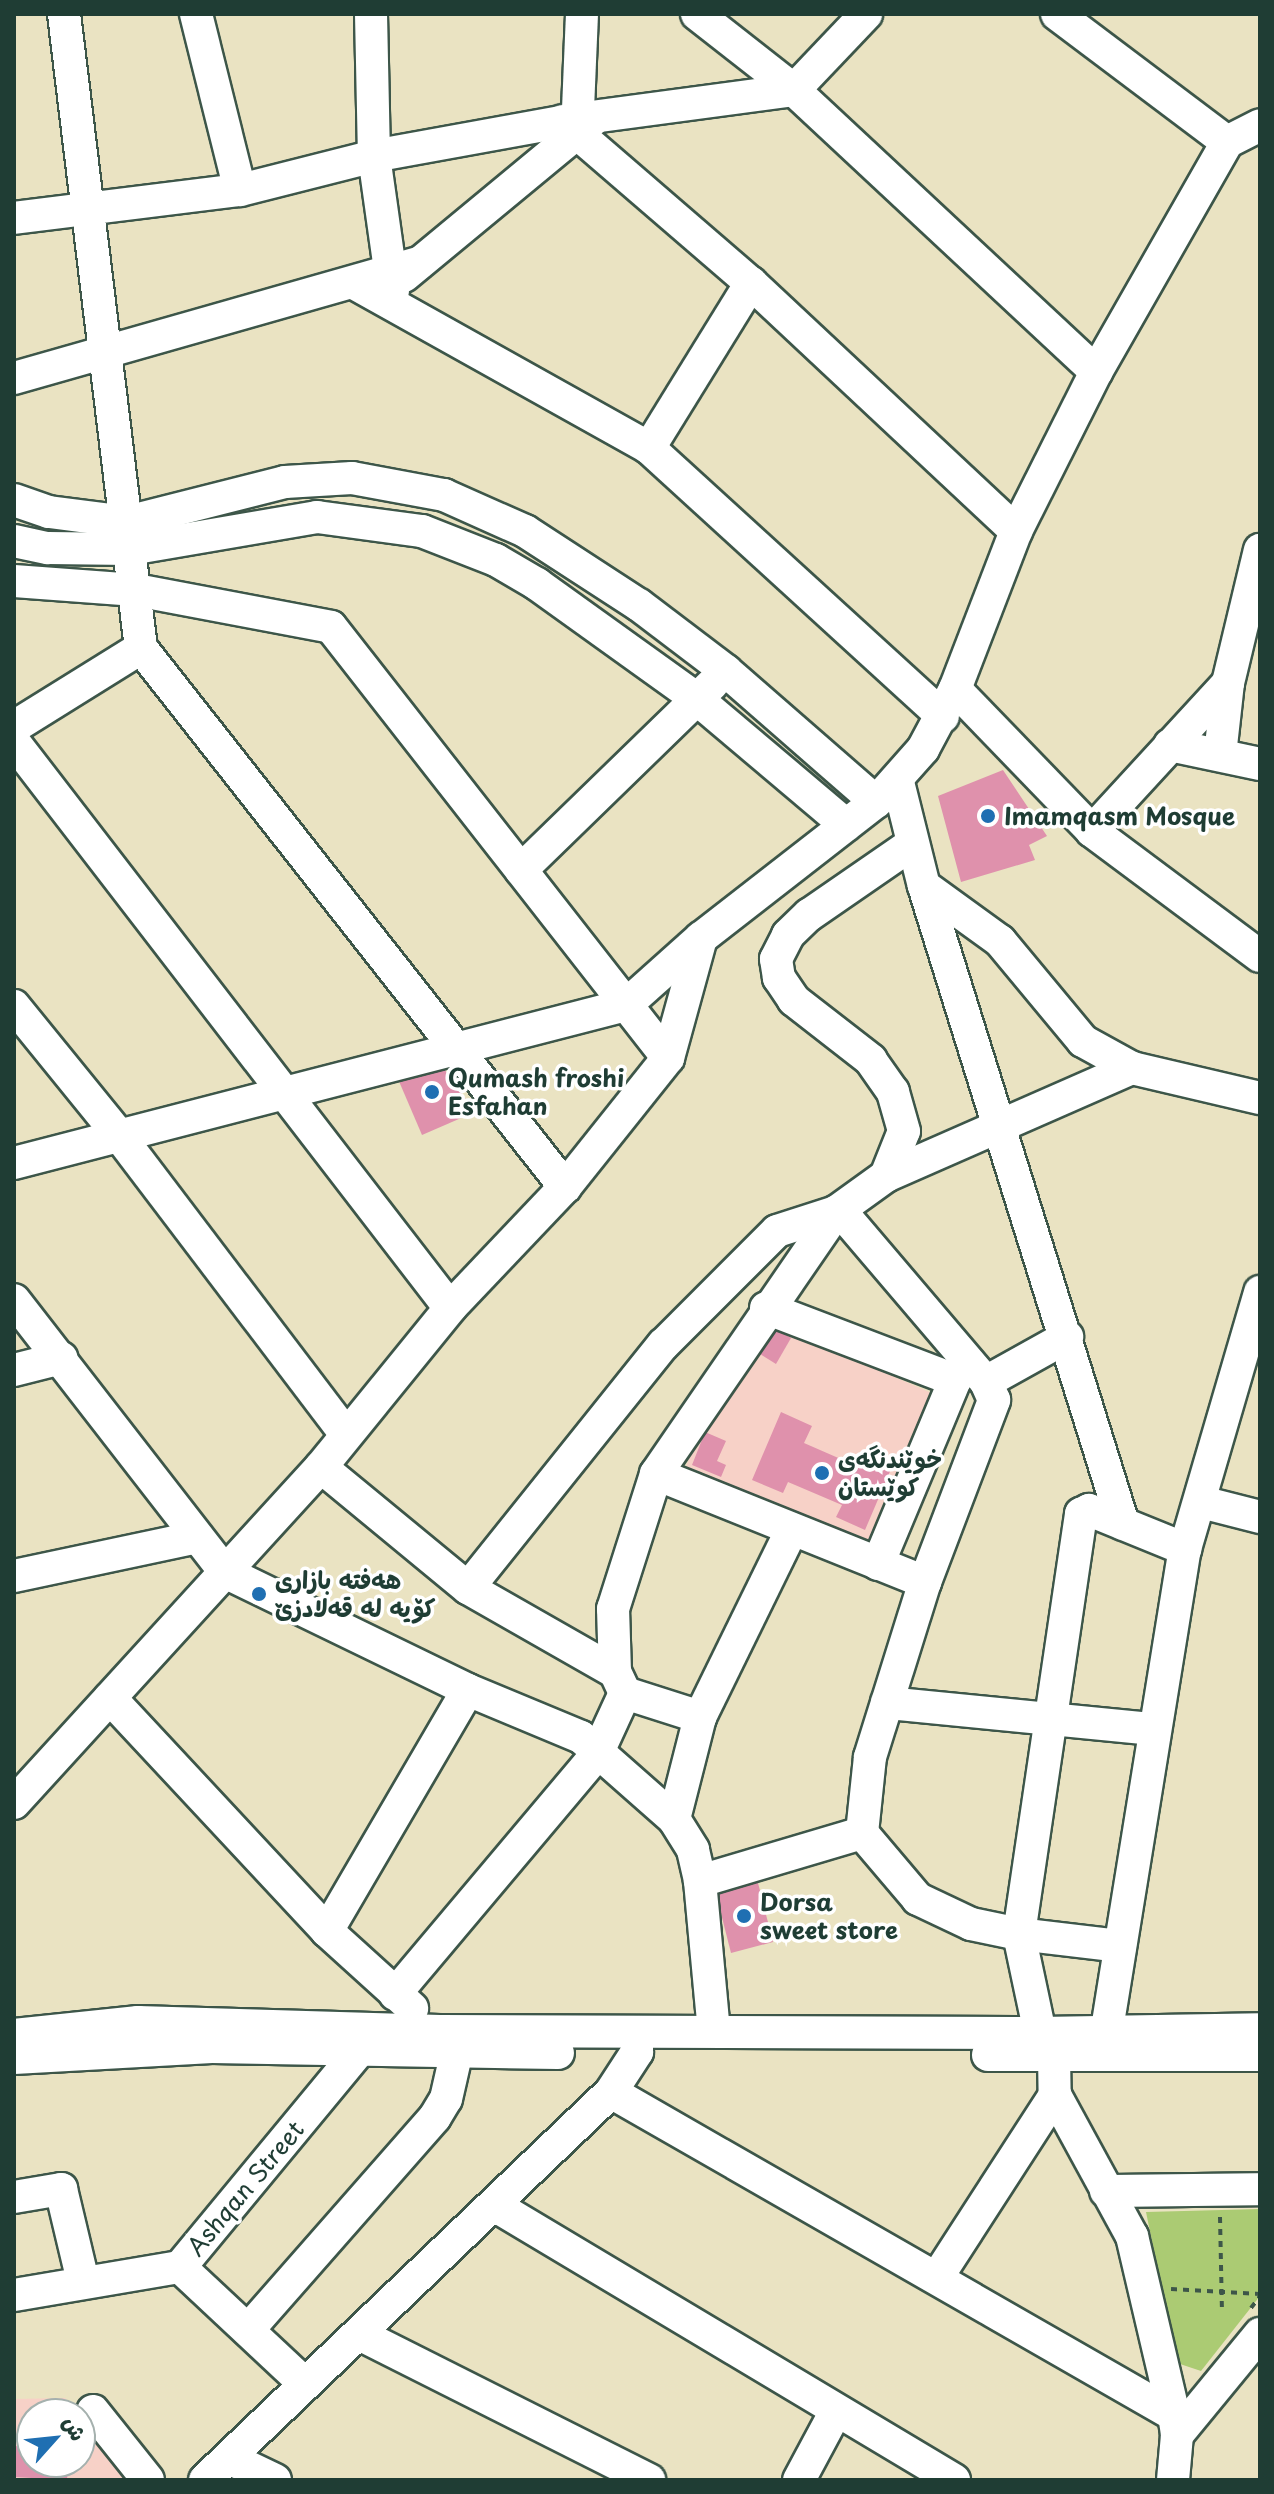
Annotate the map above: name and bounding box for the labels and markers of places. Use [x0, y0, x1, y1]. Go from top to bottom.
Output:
place label: Imamqasm Mosque [1004, 802, 1236, 830]
marker: Imamqasm Mosque [979, 807, 997, 825]
place label: Qumash froshi Esfahan [448, 1064, 625, 1120]
marker: Qumash froshi Esfahan [423, 1083, 441, 1101]
place label: خوێندنگەی کوێستان [838, 1445, 942, 1501]
marker: خوێندنگەی کوێستان [813, 1464, 831, 1482]
place label: هەفتە بازاری کۆیە لە قەلادزێ [275, 1566, 435, 1622]
marker: هەفتە بازاری کۆیە لە قەلادزێ [250, 1585, 268, 1603]
place label: Dorsa sweet store [760, 1888, 900, 1944]
marker: Dorsa sweet store [735, 1907, 753, 1925]

